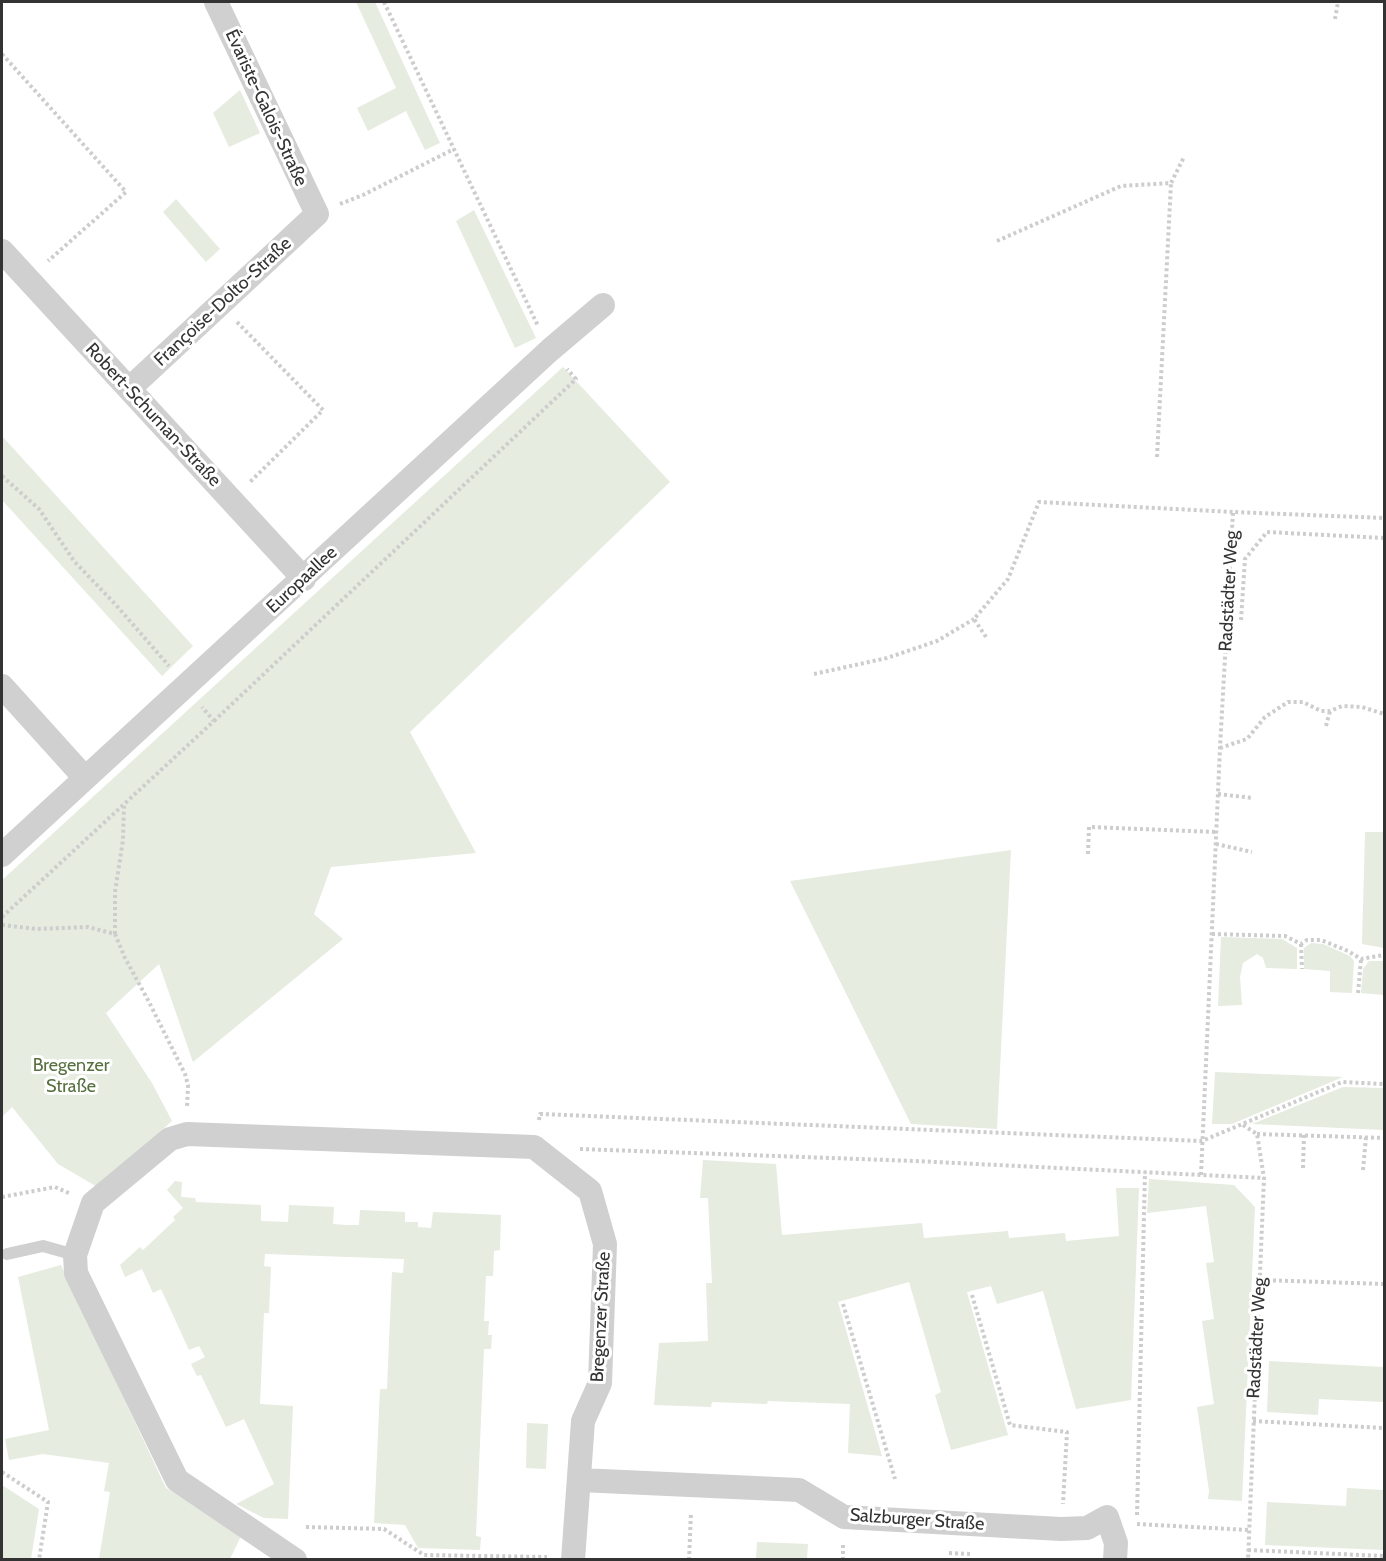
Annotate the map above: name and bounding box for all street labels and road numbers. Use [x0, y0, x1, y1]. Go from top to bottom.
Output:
street label: Évariste-Galois-Straße [220, 26, 312, 190]
street label: Françoise-Dolto-Straße [150, 233, 296, 371]
street label: Robert-Schuman-Straße [81, 339, 225, 491]
street label: Radstädter Weg [1215, 530, 1243, 652]
street label: Europaallee [262, 542, 342, 618]
street label: Bregenzer Straße [587, 1251, 615, 1383]
street label: Radstädter Weg [1243, 1277, 1271, 1399]
street label: Salzburger Straße [849, 1505, 985, 1535]

